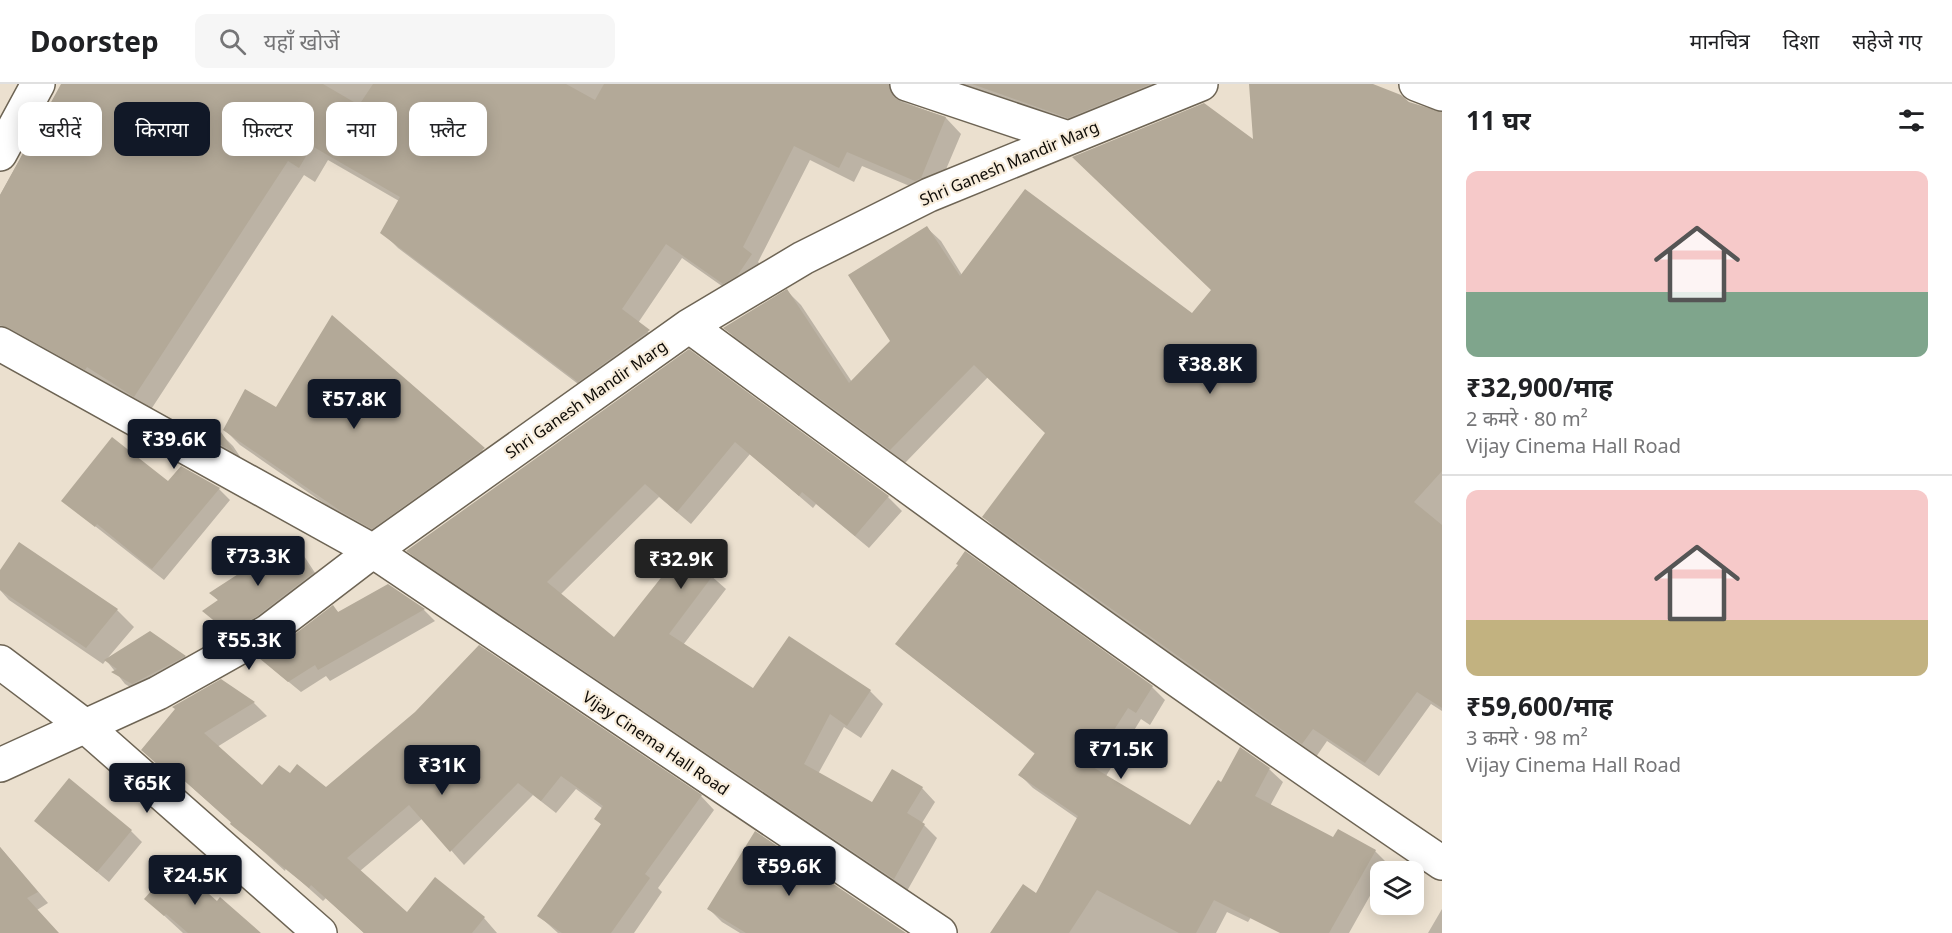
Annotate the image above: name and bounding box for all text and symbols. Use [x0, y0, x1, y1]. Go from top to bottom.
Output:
search box [195, 14, 615, 68]
text: Doorstep [30, 22, 159, 60]
icon: search [216, 25, 249, 58]
text: यहाँ खोजें [264, 26, 340, 56]
text: मानचित्र [1690, 27, 1750, 55]
text: दिशा [1783, 27, 1819, 55]
text: सहेजे गए [1852, 27, 1922, 55]
chip: खरीदें [18, 102, 102, 156]
chip: किराया [114, 102, 210, 156]
chip: फ़िल्टर [222, 102, 314, 156]
chip: नया [326, 102, 397, 156]
chip: फ़्लैट [409, 102, 487, 156]
text: 11 घर [1466, 102, 1531, 138]
icon: filters [1895, 104, 1928, 137]
street label: Shri Ganesh Mandir Marg [916, 115, 1102, 211]
icon: home [1643, 210, 1751, 318]
street label: Shri Ganesh Mandir Marg [501, 335, 671, 463]
pin: ₹38.8K [1161, 344, 1259, 395]
text: ₹38.8K [1178, 350, 1242, 377]
text: ₹32,900/माह [1466, 369, 1613, 405]
pin: ₹57.8K [305, 379, 403, 430]
text: ₹57.8K [322, 385, 386, 412]
text: 2 कमरे · 80 m² [1466, 405, 1588, 432]
pin: ₹39.6K [125, 419, 223, 470]
text: ₹39.6K [142, 425, 206, 452]
text: Vijay Cinema Hall Road [1466, 432, 1681, 459]
icon: home [1643, 529, 1751, 637]
pin: ₹73.3K [209, 536, 307, 587]
pin: ₹32.9K [632, 539, 730, 590]
text: ₹73.3K [226, 542, 290, 569]
text: ₹32.9K [649, 545, 713, 572]
pin: ₹55.3K [200, 620, 298, 671]
text: ₹55.3K [217, 626, 281, 653]
street label: Vijay Cinema Hall Road [579, 686, 733, 800]
text: ₹59,600/माह [1466, 688, 1613, 724]
text: 3 कमरे · 98 m² [1466, 724, 1588, 751]
pin: ₹71.5K [1072, 729, 1170, 780]
text: ₹71.5K [1089, 735, 1153, 762]
pin: ₹31K [406, 745, 478, 796]
text: ₹31K [418, 751, 466, 778]
text: Vijay Cinema Hall Road [1466, 751, 1681, 778]
pin: ₹65K [111, 763, 183, 814]
text: ₹65K [123, 769, 171, 796]
pin: ₹59.6K [740, 846, 838, 897]
text: ₹59.6K [757, 852, 821, 879]
pin: ₹24.5K [146, 855, 244, 906]
text: ₹24.5K [163, 861, 227, 888]
map controls [1370, 861, 1424, 915]
button: layers [1370, 861, 1424, 915]

